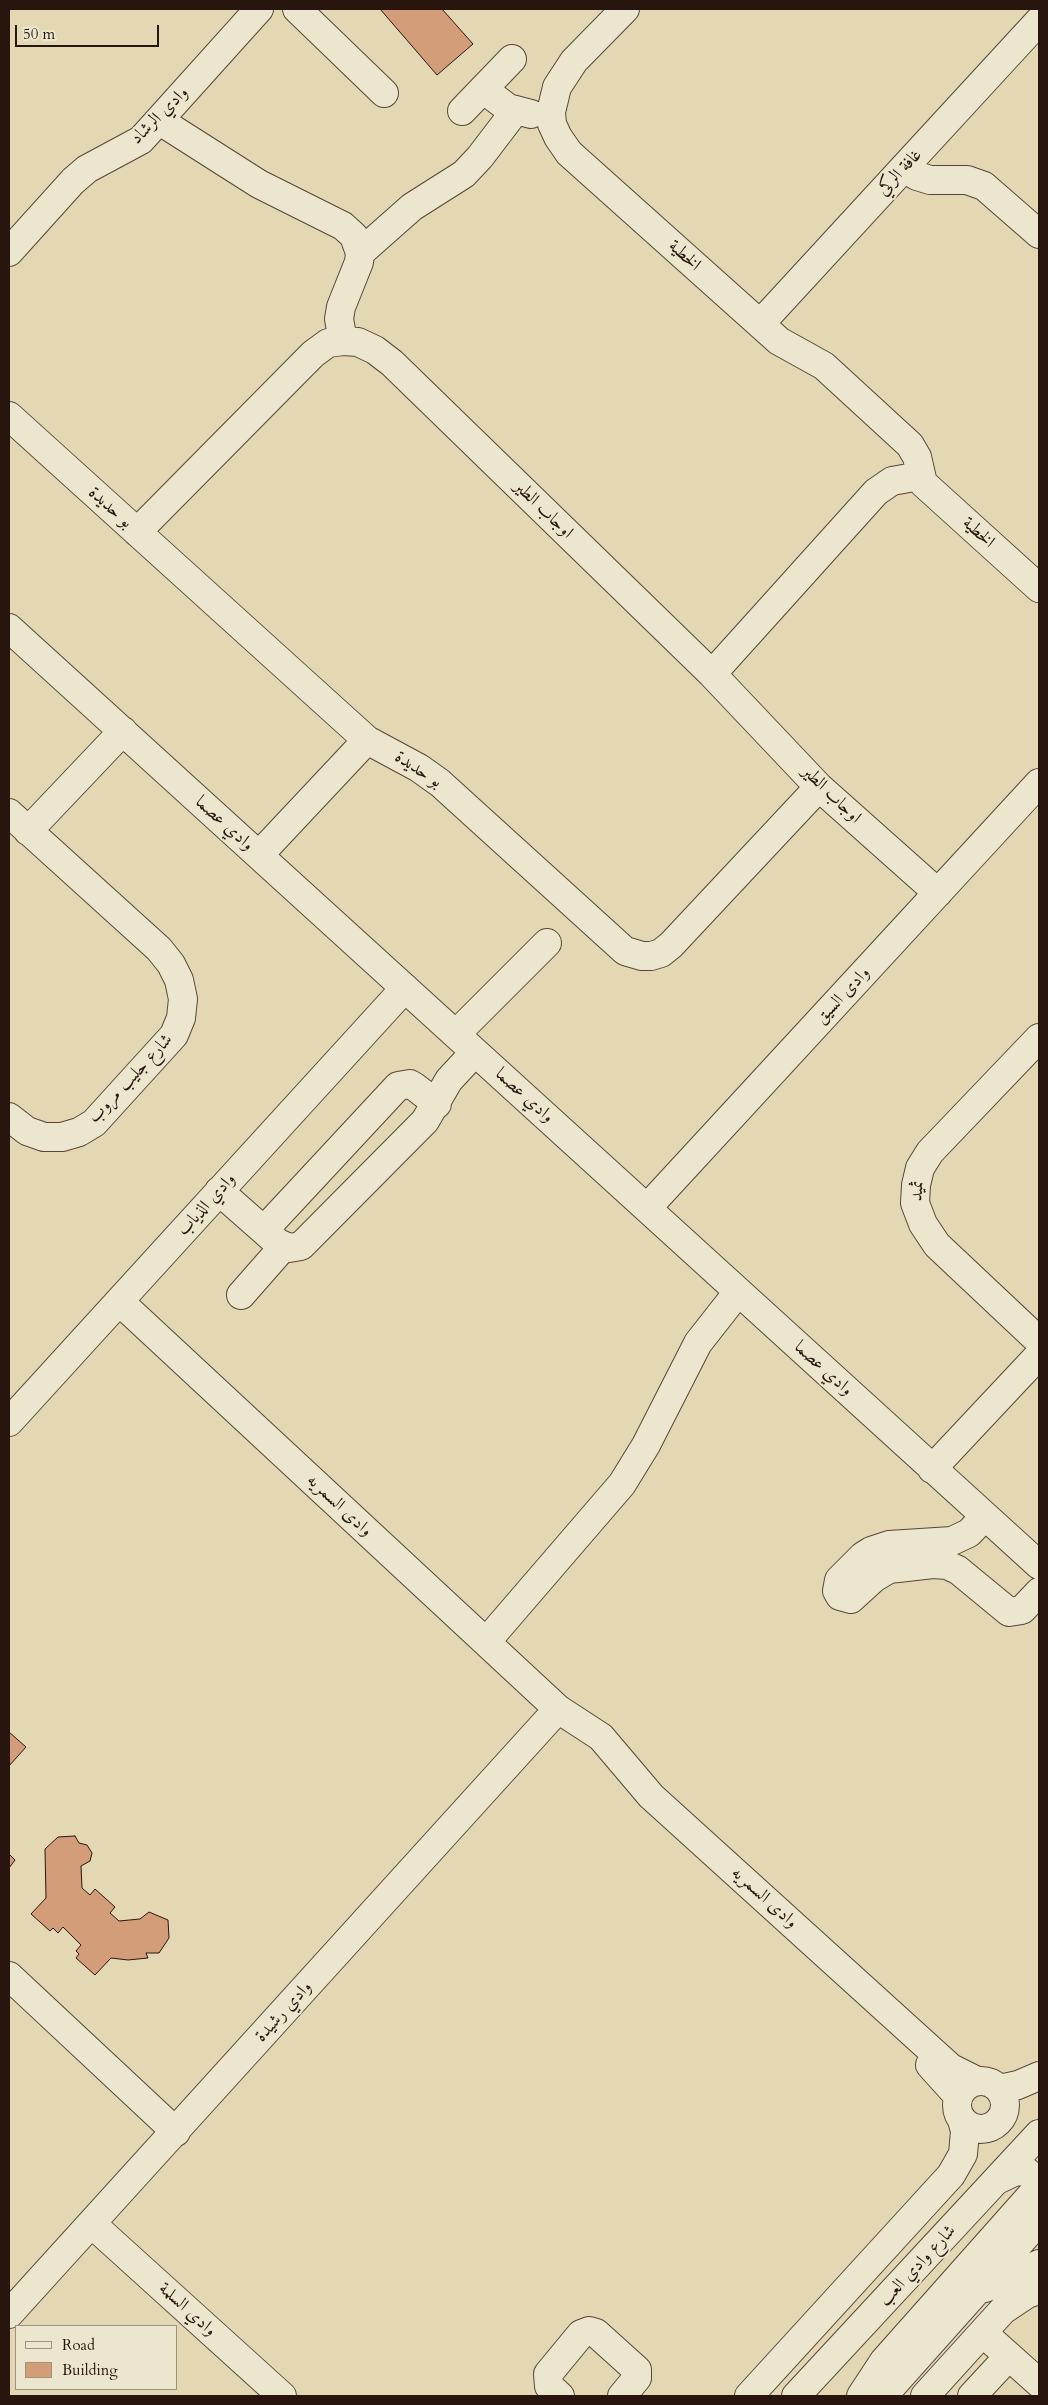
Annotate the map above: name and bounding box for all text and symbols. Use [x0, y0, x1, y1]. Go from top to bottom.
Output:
scale bar [18, 15, 161, 47]
text: 50 m [23, 24, 55, 44]
street label: وادي الرشاد [126, 82, 194, 150]
street label: غافة الركي [873, 145, 927, 201]
street label: الخطية [663, 236, 705, 276]
street label: اوجاب الطير [509, 476, 577, 544]
street label: بو حديدة [83, 483, 137, 533]
street label: الخطية [957, 513, 999, 553]
street label: بو حديدة [390, 747, 446, 793]
street label: اوجاب الطير [797, 761, 865, 829]
street label: وادي عصما [190, 792, 258, 856]
street label: وادى السيق [811, 963, 875, 1029]
street label: شارع جليب مروب [84, 1030, 178, 1128]
street label: وادي عصما [490, 1064, 558, 1128]
street label: وادي الذياب [173, 1169, 241, 1241]
street label: ثميد [907, 1180, 929, 1202]
street label: وادي عصما [789, 1337, 857, 1401]
street label: وادى السمريه [302, 1470, 376, 1542]
street label: وادى السمريه [726, 1863, 802, 1933]
street label: وادي رشيدة [251, 1977, 317, 2047]
street label: شارع وادي العب [875, 2221, 961, 2311]
street label: وادي السلمة [154, 2278, 220, 2342]
legend [15, 2325, 178, 2390]
text: Road [62, 2335, 95, 2355]
text: Building [62, 2360, 118, 2380]

